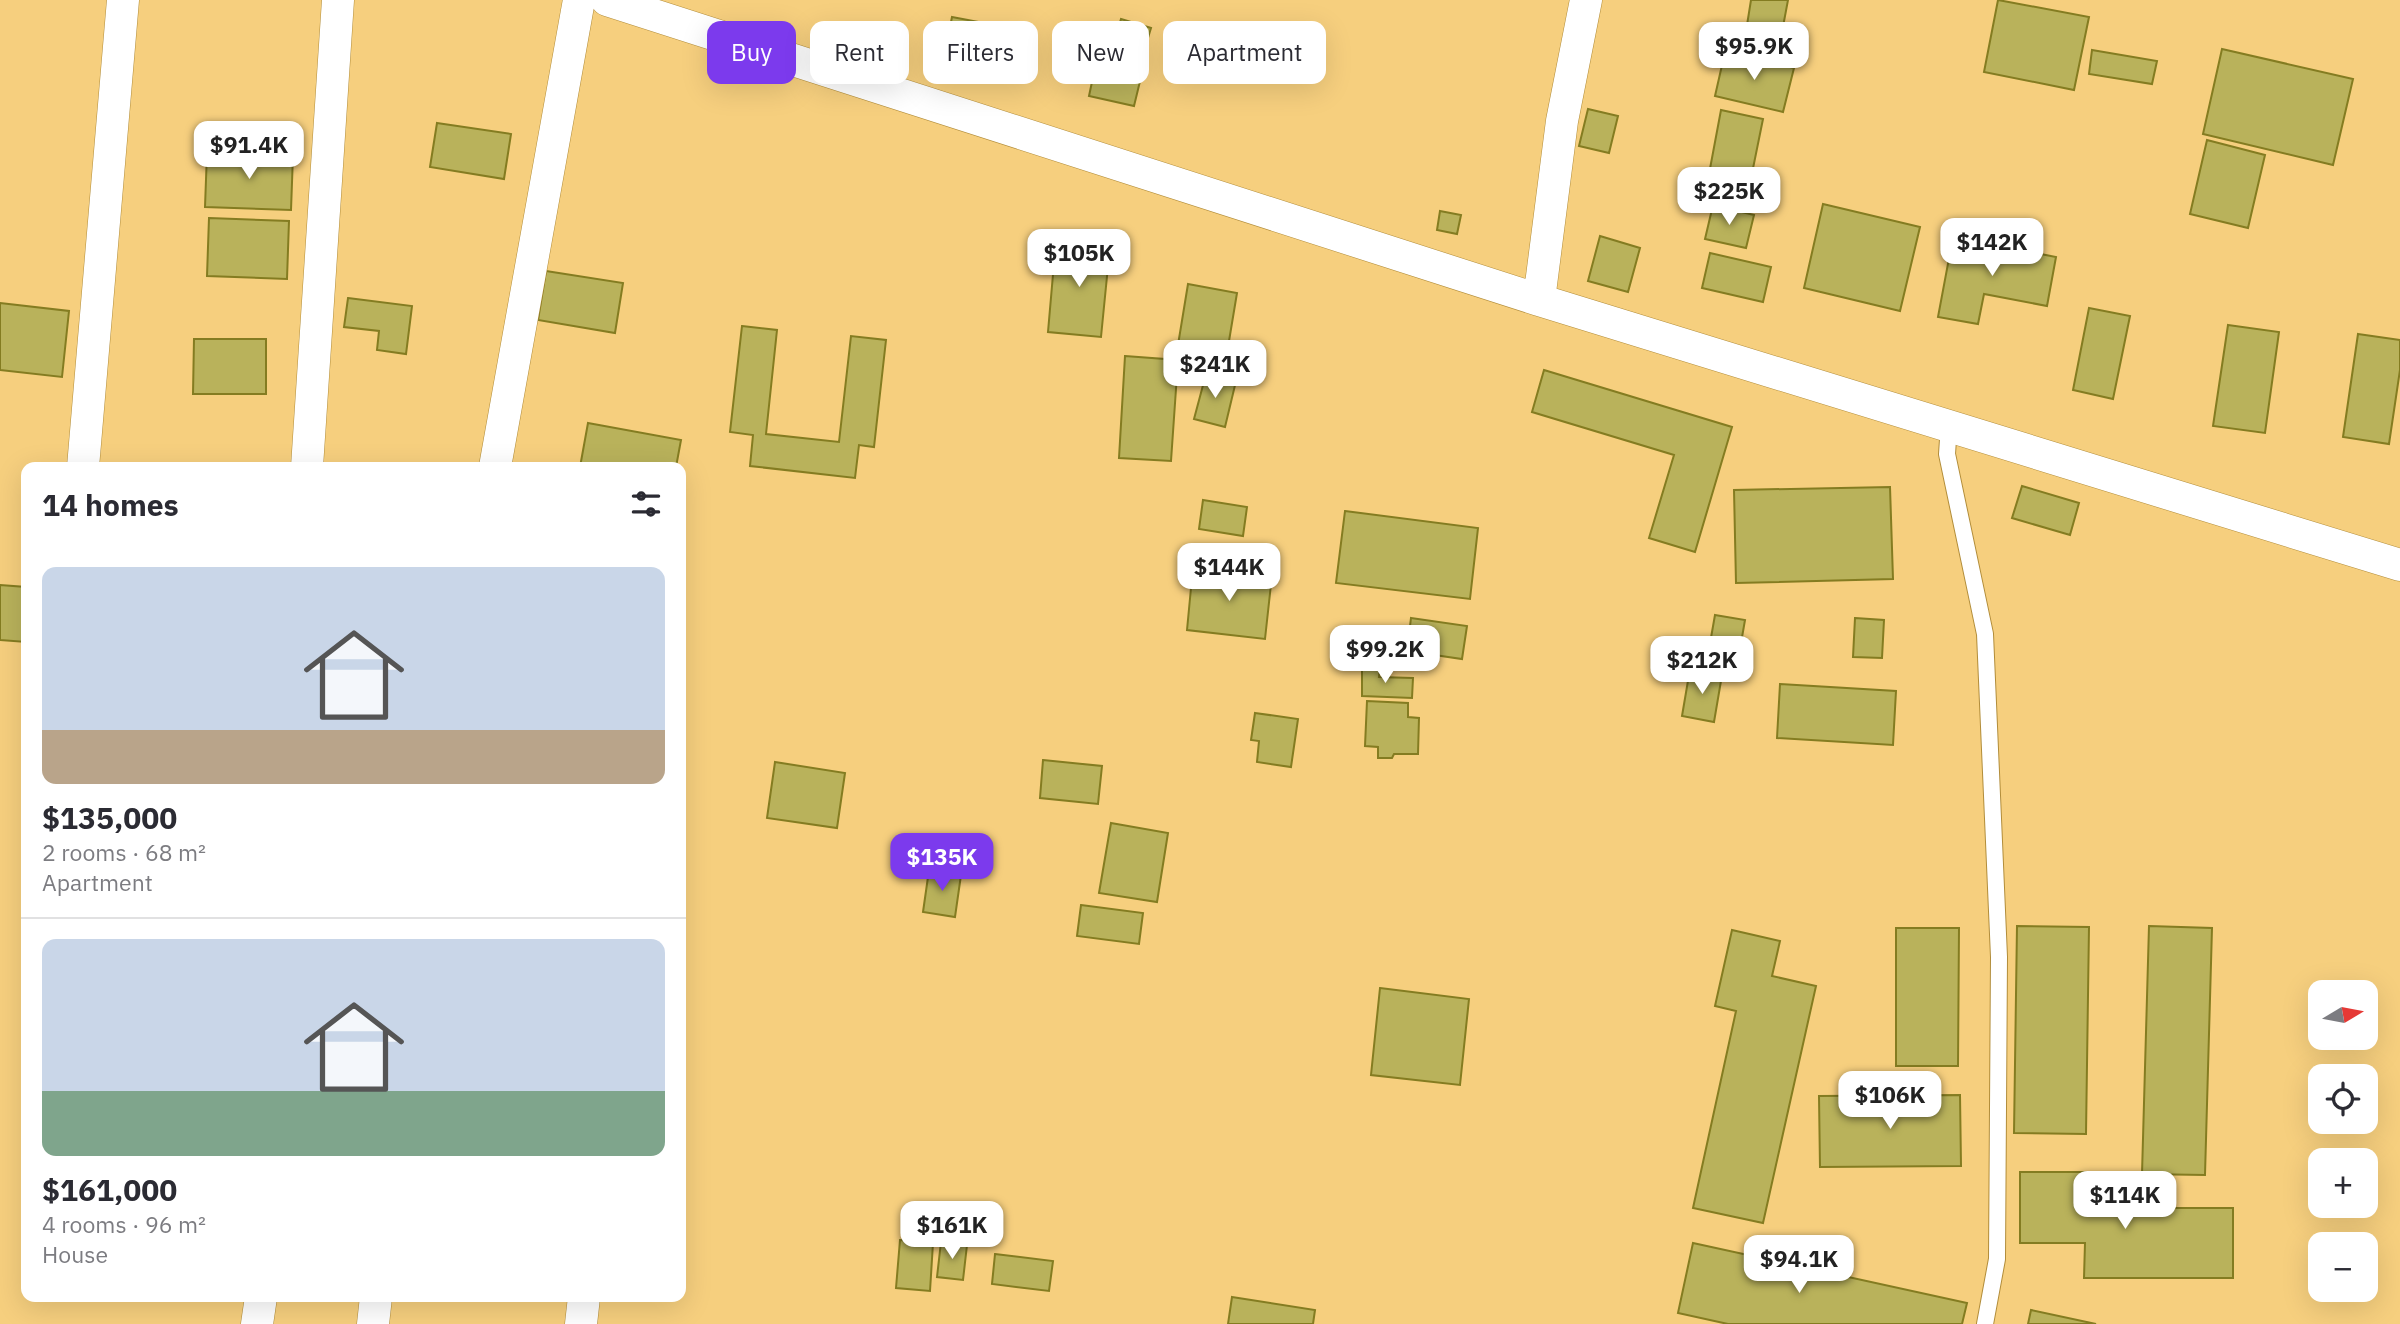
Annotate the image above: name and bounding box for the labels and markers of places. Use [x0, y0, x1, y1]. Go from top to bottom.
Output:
pin: $95.9K [1697, 22, 1811, 82]
pin: $91.4K [192, 122, 306, 181]
pin: $225K [1680, 168, 1778, 227]
pin: $142K [1943, 218, 2041, 278]
pin: $105K [1030, 230, 1128, 289]
pin: $241K [1166, 340, 1264, 400]
pin: $144K [1180, 544, 1278, 603]
pin: $99.2K [1328, 626, 1442, 685]
pin: $212K [1653, 636, 1751, 696]
pin: $135K [893, 834, 991, 893]
pin: $106K [1841, 1072, 1939, 1131]
pin: $114K [2076, 1172, 2174, 1231]
pin: $161K [903, 1202, 1001, 1261]
pin: $94.1K [1742, 1236, 1856, 1295]

